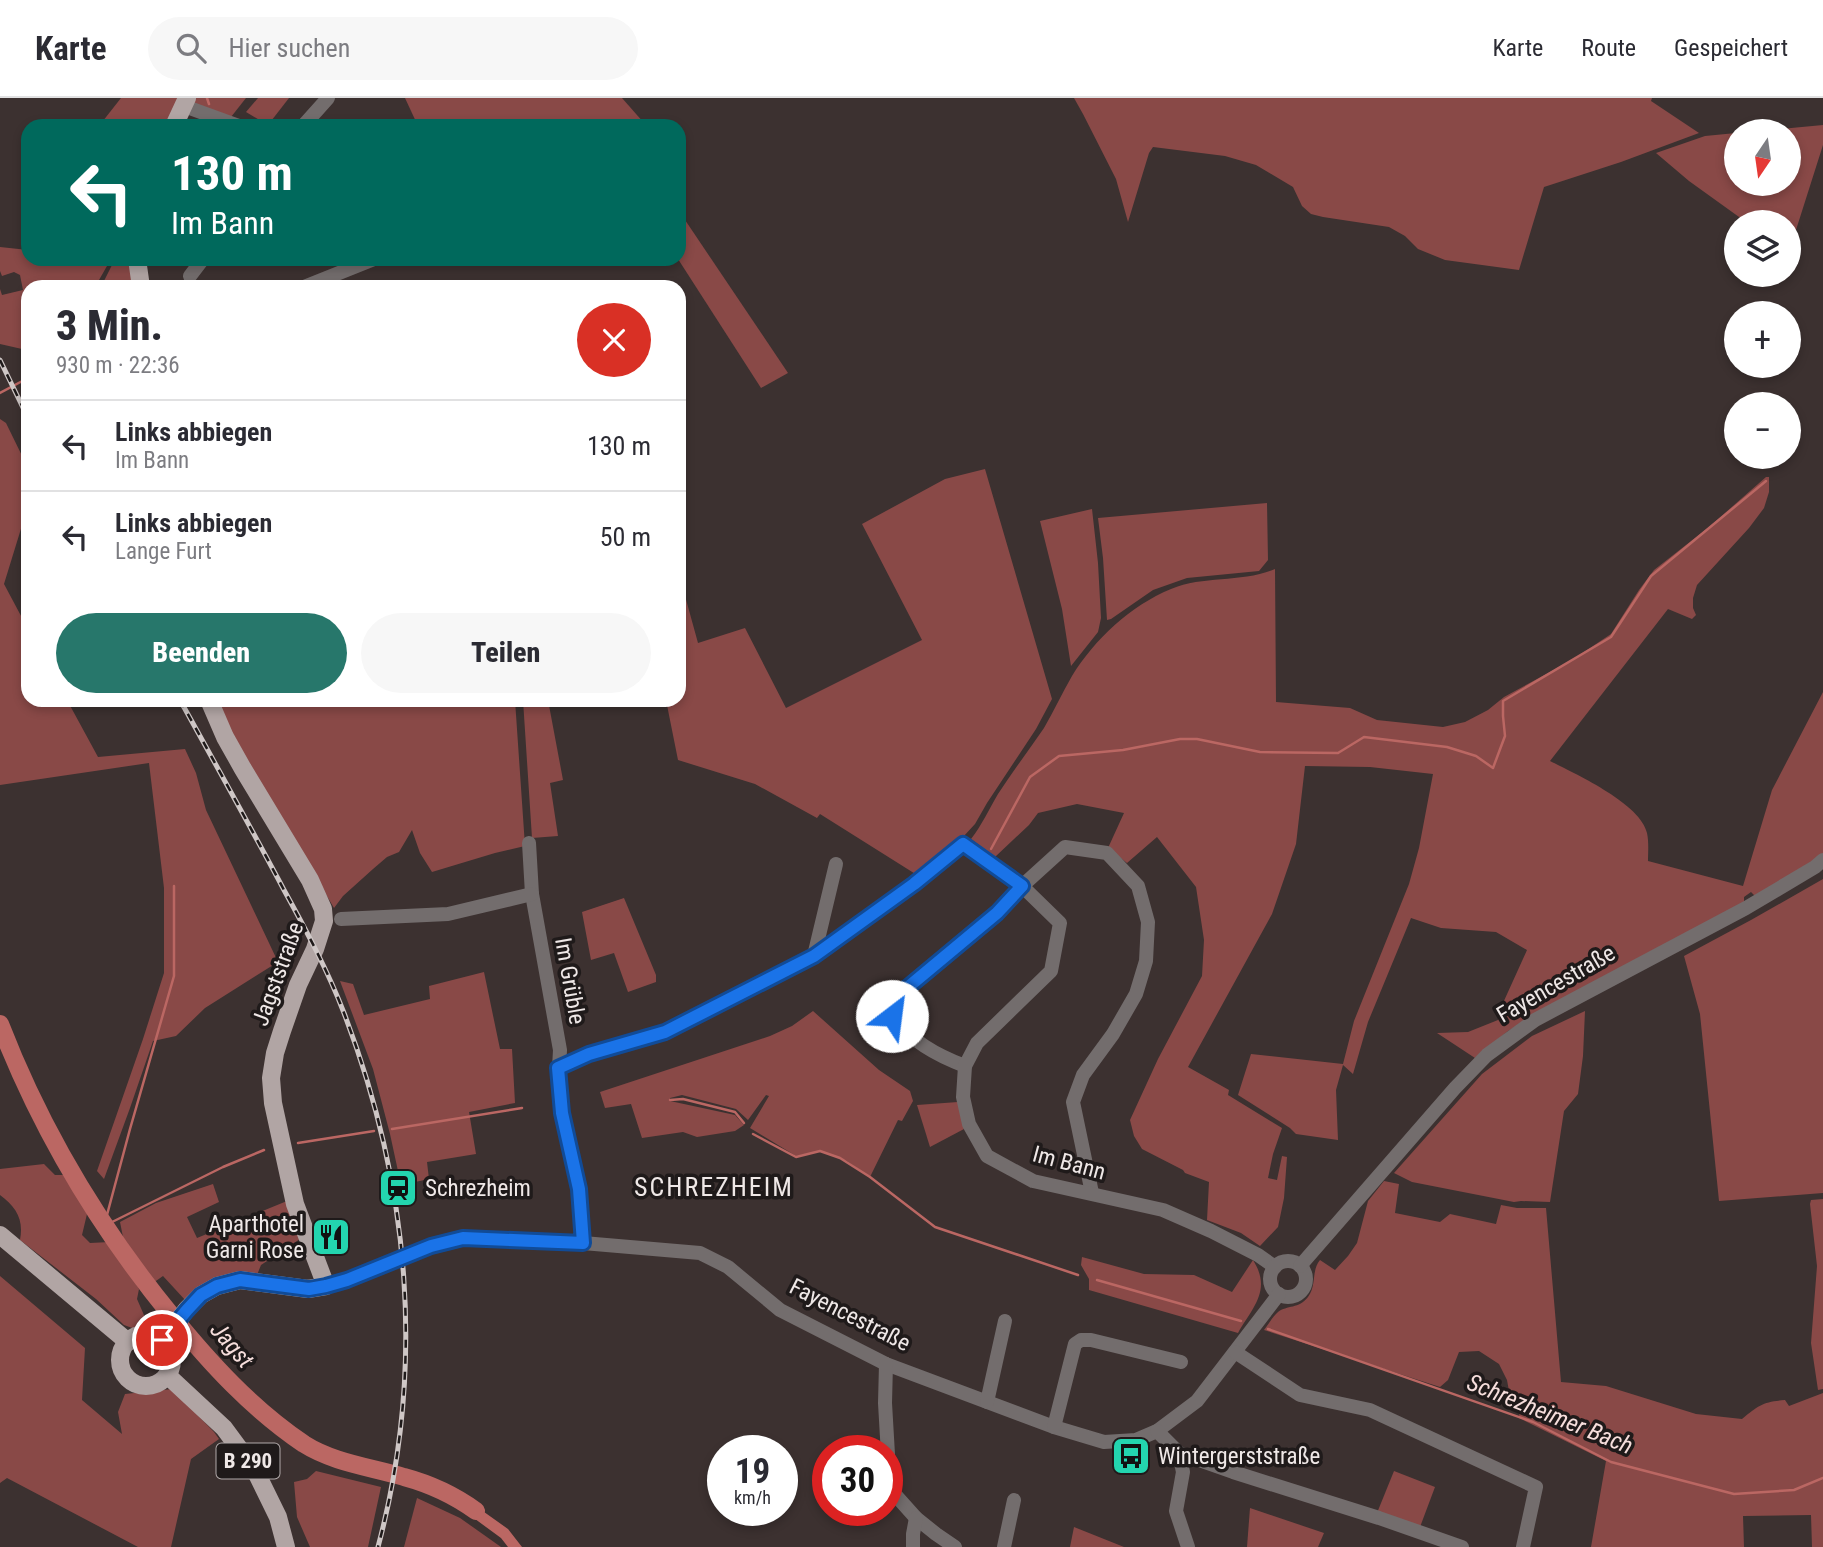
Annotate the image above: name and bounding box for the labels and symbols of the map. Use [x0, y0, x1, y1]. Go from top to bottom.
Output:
north arrow [1724, 119, 1801, 196]
street label: Jagststraße [247, 918, 309, 1030]
street label: Im Grüble [549, 936, 591, 1026]
street label: Fayencestraße [1492, 939, 1620, 1029]
position arrow [855, 979, 929, 1053]
street label: Im Bann [1030, 1140, 1108, 1186]
station icon: Schrezheim [377, 1167, 419, 1209]
district label: SCHREZHEIM [634, 1172, 794, 1202]
place label: Schrezheim [425, 1175, 531, 1202]
place label: Aparthotel Garni Rose [206, 1211, 304, 1264]
restaurant icon: Aparthotel Garni Rose [310, 1216, 352, 1258]
street label: Fayencestraße [785, 1273, 915, 1357]
pin [132, 1310, 192, 1370]
water label: Jagst [205, 1316, 259, 1374]
water label: Schrezheimer Bach [1463, 1368, 1637, 1460]
speed limit sign: 30 [812, 1435, 903, 1526]
bus stop icon: Wintergerststraße [1110, 1435, 1152, 1477]
place label: Wintergerststraße [1158, 1443, 1320, 1470]
road number: B 290 [216, 1444, 280, 1478]

